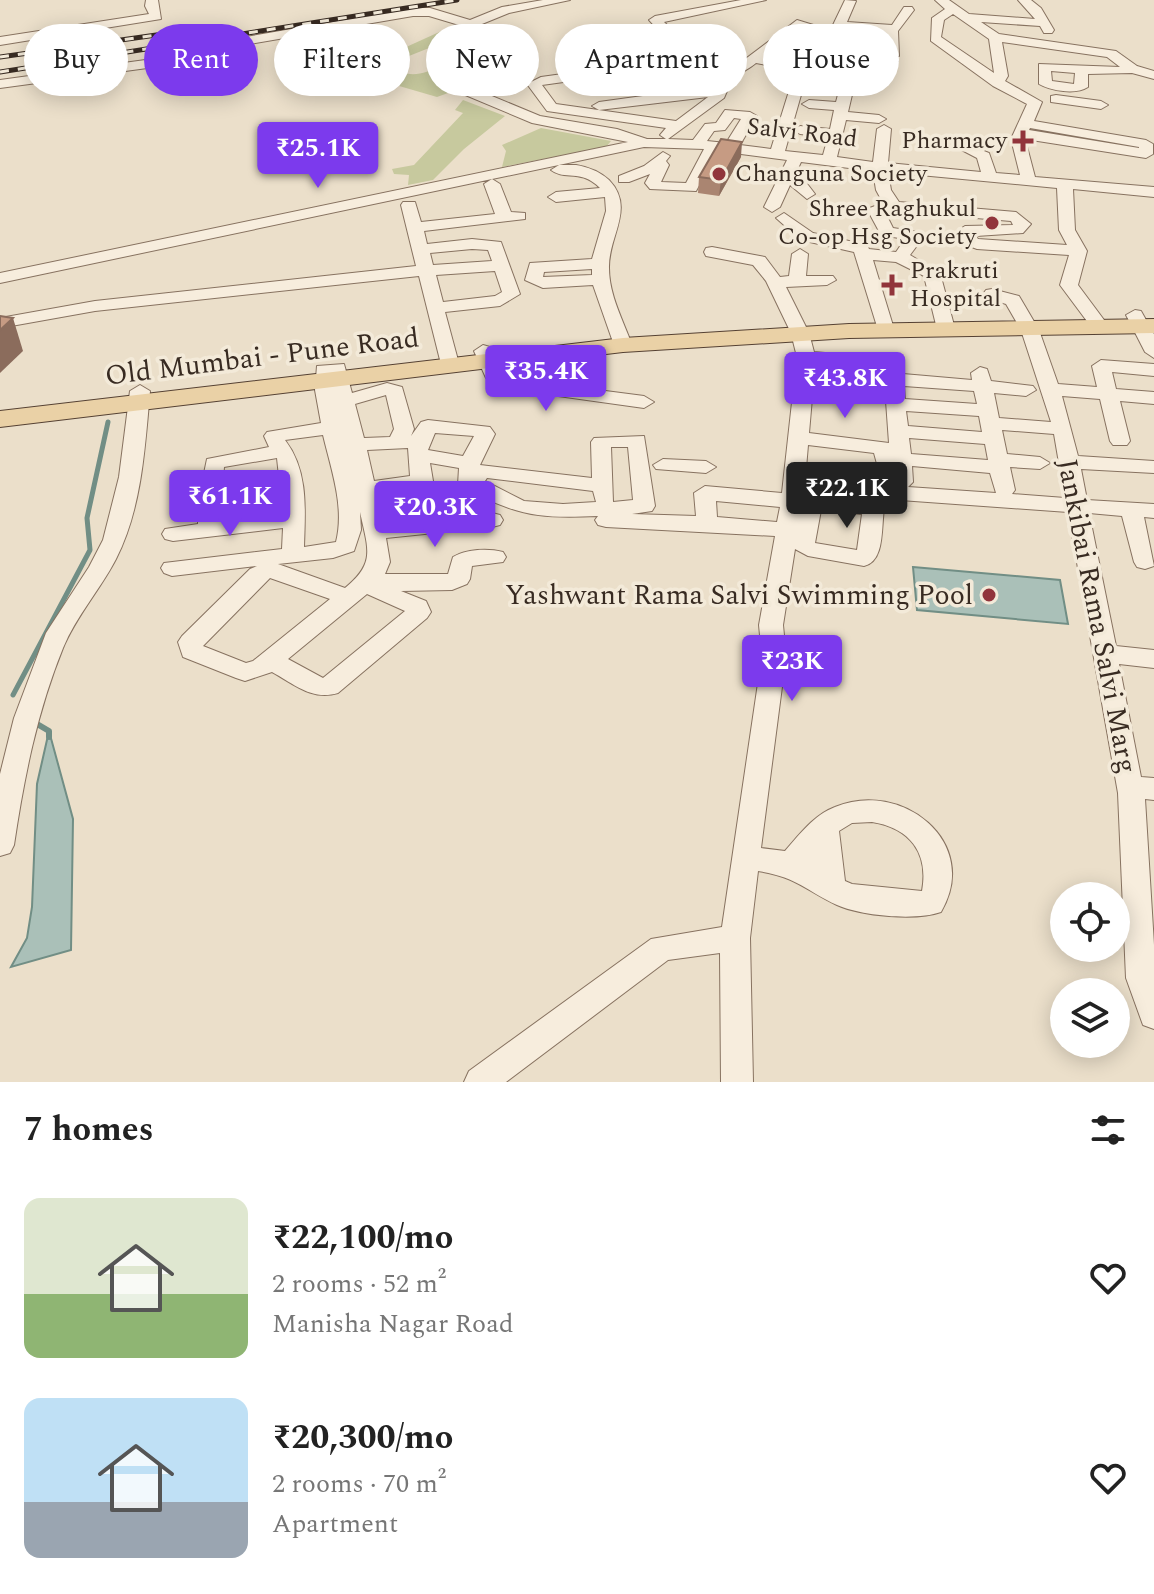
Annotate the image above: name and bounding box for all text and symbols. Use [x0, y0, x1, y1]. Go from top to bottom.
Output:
chip: Buy [24, 24, 128, 96]
chip: Rent [144, 24, 258, 96]
chip: Filters [274, 24, 410, 96]
chip: New [426, 24, 539, 96]
chip: Apartment [555, 24, 747, 96]
chip: House [763, 24, 899, 96]
street label: Salvi Road [745, 108, 859, 158]
pin: ₹25.1K [253, 122, 383, 190]
place label: Pharmacy [901, 123, 1008, 159]
text: ₹25.1K [275, 128, 361, 168]
marker: Pharmacy [1014, 132, 1032, 150]
place label: Changuna Society [735, 156, 928, 192]
marker: Changuna Society [710, 165, 728, 183]
place label: Shree Raghukul Co-op Hsg Society [778, 191, 977, 255]
marker: Shree Raghukul Co-op Hsg Society [983, 214, 1001, 232]
place label: Prakruti Hospital [910, 253, 1001, 317]
marker: Prakruti Hospital [881, 274, 903, 296]
street label: Old Mumbai - Pune Road [102, 316, 422, 398]
pin: ₹35.4K [481, 345, 611, 413]
text: ₹35.4K [503, 351, 589, 391]
pin: ₹43.8K [780, 352, 910, 420]
text: ₹43.8K [802, 358, 888, 398]
street label: Jankibai Rama Salvi Marg [1045, 455, 1149, 777]
pin: ₹22.1K [782, 462, 912, 530]
text: ₹22.1K [804, 468, 890, 508]
pin: ₹61.1K [165, 470, 295, 538]
text: ₹61.1K [187, 476, 273, 516]
pin: ₹20.3K [370, 481, 500, 549]
text: ₹20.3K [392, 487, 478, 527]
place label: Yashwant Rama Salvi Swimming Pool [505, 574, 973, 617]
marker: Yashwant Rama Salvi Swimming Pool [980, 586, 998, 604]
pin: ₹23K [745, 635, 839, 703]
text: ₹23K [760, 641, 824, 681]
map controls [1050, 882, 1130, 1058]
button: locate [1050, 882, 1130, 962]
button: layers [1050, 978, 1130, 1058]
text: 7 homes [24, 1104, 154, 1156]
icon: filters [1086, 1108, 1130, 1152]
text: ₹22,100/mo [272, 1212, 453, 1264]
icon: home [88, 1230, 184, 1326]
icon: heart [1086, 1256, 1130, 1300]
text: 2 rooms · 52 m² [272, 1264, 446, 1304]
text: Manisha Nagar Road [272, 1304, 513, 1344]
text: ₹20,300/mo [272, 1412, 453, 1464]
icon: home [88, 1430, 184, 1526]
icon: heart [1086, 1456, 1130, 1500]
text: 2 rooms · 70 m² [272, 1464, 446, 1504]
text: Apartment [272, 1504, 398, 1544]

